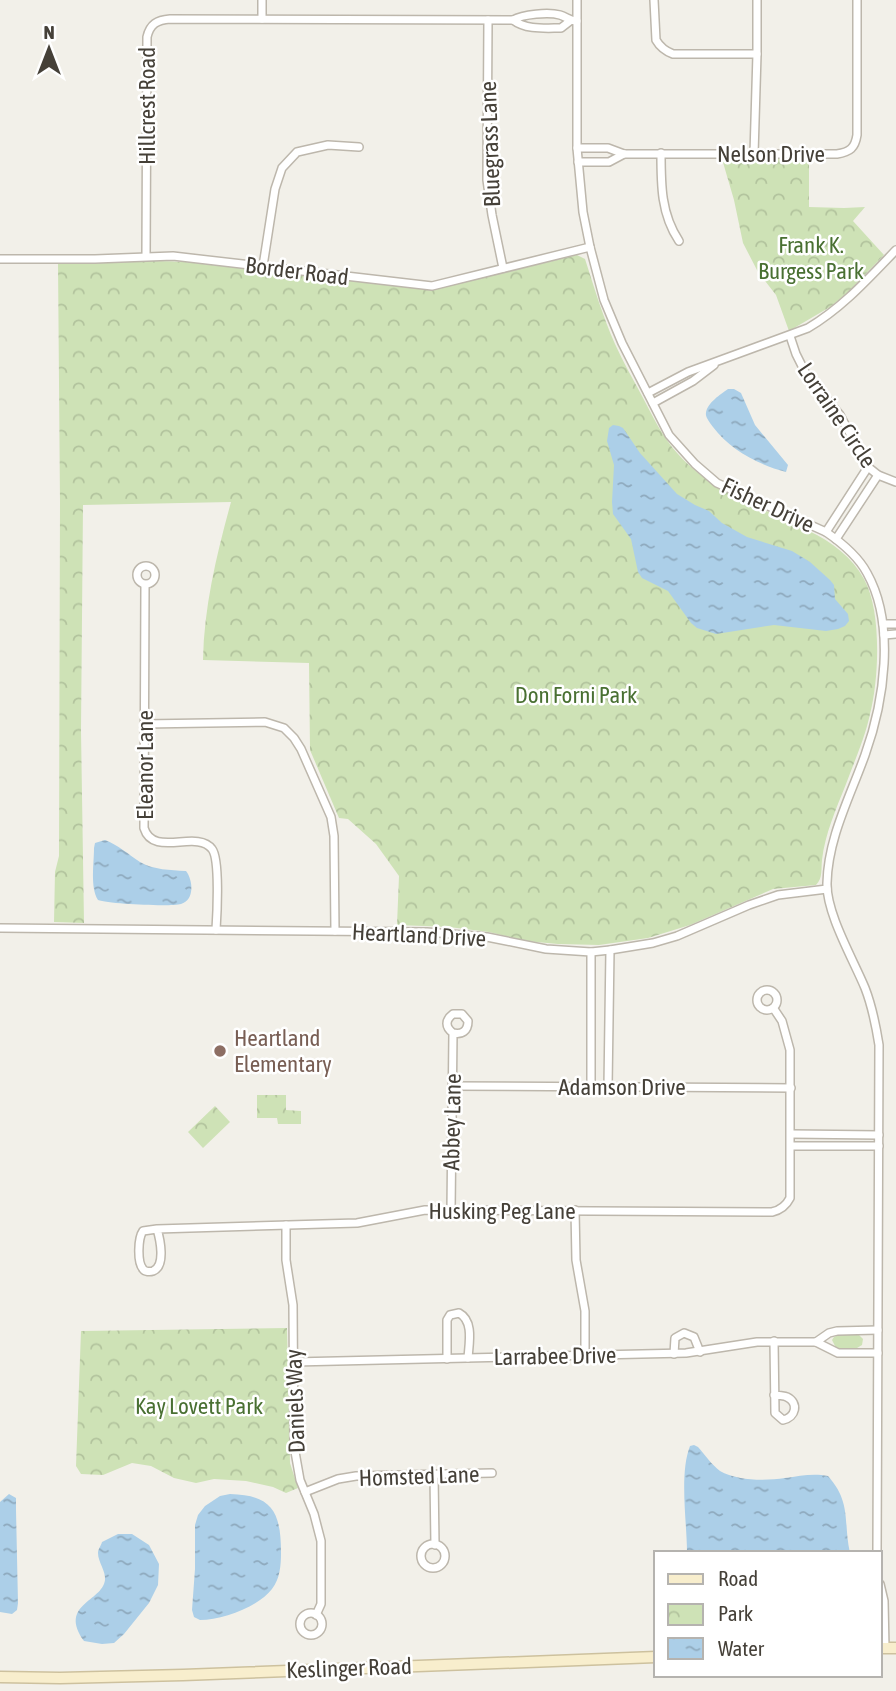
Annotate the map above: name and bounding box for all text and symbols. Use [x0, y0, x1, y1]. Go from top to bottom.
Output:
north arrow [14, 14, 84, 84]
text: N [43, 21, 55, 43]
street label: Hillcrest Road [134, 47, 160, 165]
street label: Bluegrass Lane [475, 81, 505, 207]
street label: Nelson Drive [717, 141, 825, 167]
park label: Frank K. Burgess Park [758, 232, 864, 284]
street label: Border Road [244, 252, 350, 290]
street label: Lorraine Circle [792, 358, 882, 472]
street label: Fisher Drive [718, 472, 818, 538]
park label: Don Forni Park [515, 682, 637, 708]
street label: Eleanor Lane [132, 710, 158, 820]
street label: Heartland Drive [351, 919, 487, 951]
place label: Heartland Elementary [234, 1025, 332, 1077]
marker: Heartland Elementary [212, 1043, 228, 1059]
street label: Abbey Lane [438, 1073, 466, 1171]
street label: Adamson Drive [558, 1074, 686, 1100]
street label: Husking Peg Lane [428, 1198, 576, 1224]
street label: Larrabee Drive [493, 1342, 617, 1370]
street label: Daniels Way [280, 1349, 310, 1453]
park label: Kay Lovett Park [135, 1393, 263, 1419]
street label: Homsted Lane [358, 1461, 480, 1491]
legend [654, 1551, 882, 1677]
text: Road [718, 1566, 758, 1590]
text: Park [718, 1601, 753, 1625]
text: Water [718, 1636, 765, 1660]
street label: Keslinger Road [286, 1653, 412, 1683]

